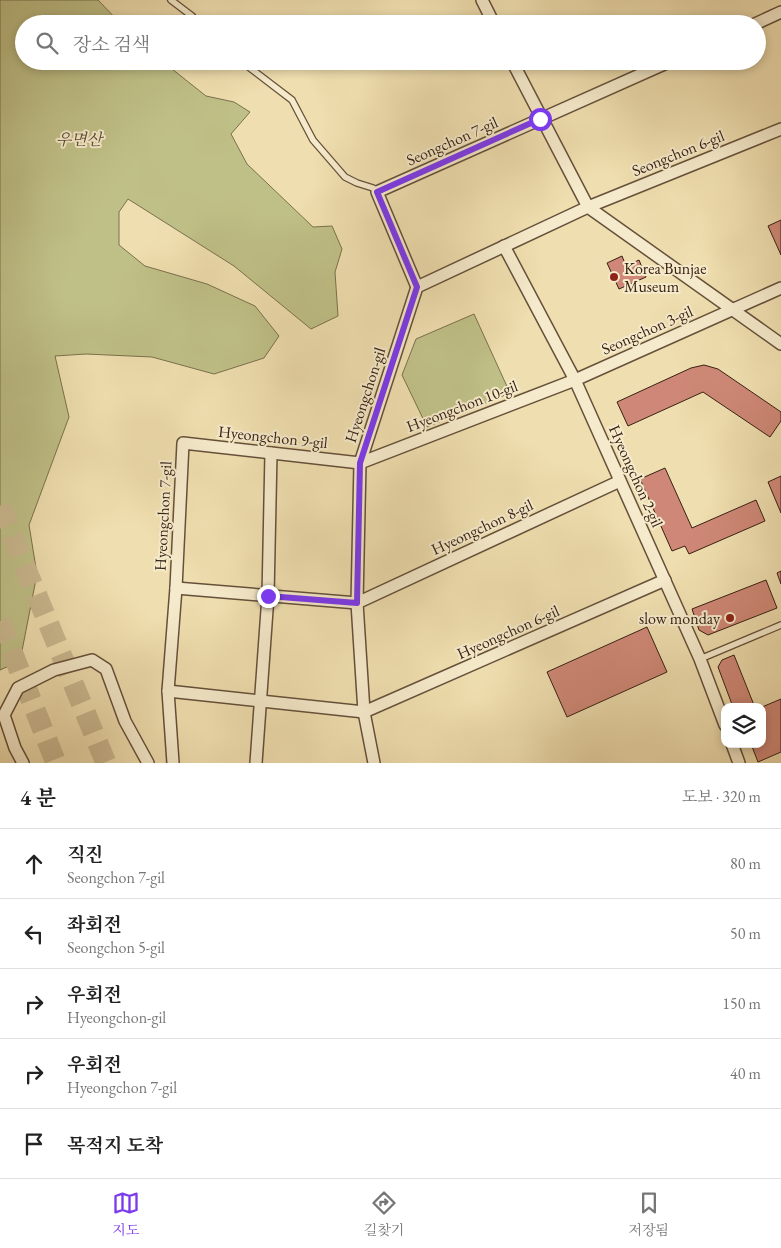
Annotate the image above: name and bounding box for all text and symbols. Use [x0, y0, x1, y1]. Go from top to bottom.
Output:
search box [15, 15, 766, 70]
icon: search [33, 29, 61, 57]
text: 장소 검색 [73, 32, 150, 57]
route start [529, 108, 552, 131]
street label: Seongchon 7-gil [403, 111, 501, 171]
street label: Seongchon 6-gil [629, 125, 727, 181]
park label: 우면산 [56, 129, 105, 150]
place label: Korea Bunjae Museum [624, 258, 707, 297]
marker: Korea Bunjae Museum [608, 271, 620, 283]
street label: Seongchon 3-gil [598, 300, 696, 360]
street label: Hyeongchon-gil [340, 344, 390, 445]
street label: Hyeongchon 10-gil [403, 375, 521, 437]
street label: Hyeongchon 9-gil [217, 421, 329, 453]
street label: Hyeongchon 2-gil [604, 421, 668, 531]
street label: Hyeongchon 7-gil [150, 460, 176, 572]
street label: Hyeongchon 8-gil [428, 494, 536, 560]
route end [257, 585, 280, 608]
street label: Hyeongchon 6-gil [453, 600, 563, 664]
place label: slow monday [639, 608, 721, 629]
marker: slow monday [724, 612, 736, 624]
map controls [721, 703, 766, 748]
button: layers [721, 703, 766, 748]
text: 4 분 [20, 784, 56, 811]
text: 도보 · 320 m [682, 786, 761, 807]
text: 직진 [67, 842, 104, 867]
icon: ahead [20, 850, 48, 878]
text: 80 m [730, 853, 761, 874]
text: Seongchon 7-gil [67, 867, 165, 888]
text: 좌회전 [67, 912, 122, 937]
icon: left [20, 920, 48, 948]
text: 50 m [730, 923, 761, 944]
text: Seongchon 5-gil [67, 937, 165, 958]
text: 우회전 [67, 982, 122, 1007]
icon: right [20, 990, 48, 1018]
text: 150 m [722, 993, 761, 1014]
text: Hyeongchon-gil [67, 1007, 166, 1028]
text: 우회전 [67, 1052, 122, 1077]
icon: right [20, 1060, 48, 1088]
text: 40 m [730, 1063, 761, 1084]
text: Hyeongchon 7-gil [67, 1077, 177, 1098]
icon: arrive [20, 1130, 48, 1158]
text: 목적지 도착 [67, 1133, 163, 1158]
tab: 지도 [112, 1189, 140, 1239]
tab: 길찾기 [364, 1189, 404, 1239]
tab: 저장됨 [628, 1189, 669, 1239]

